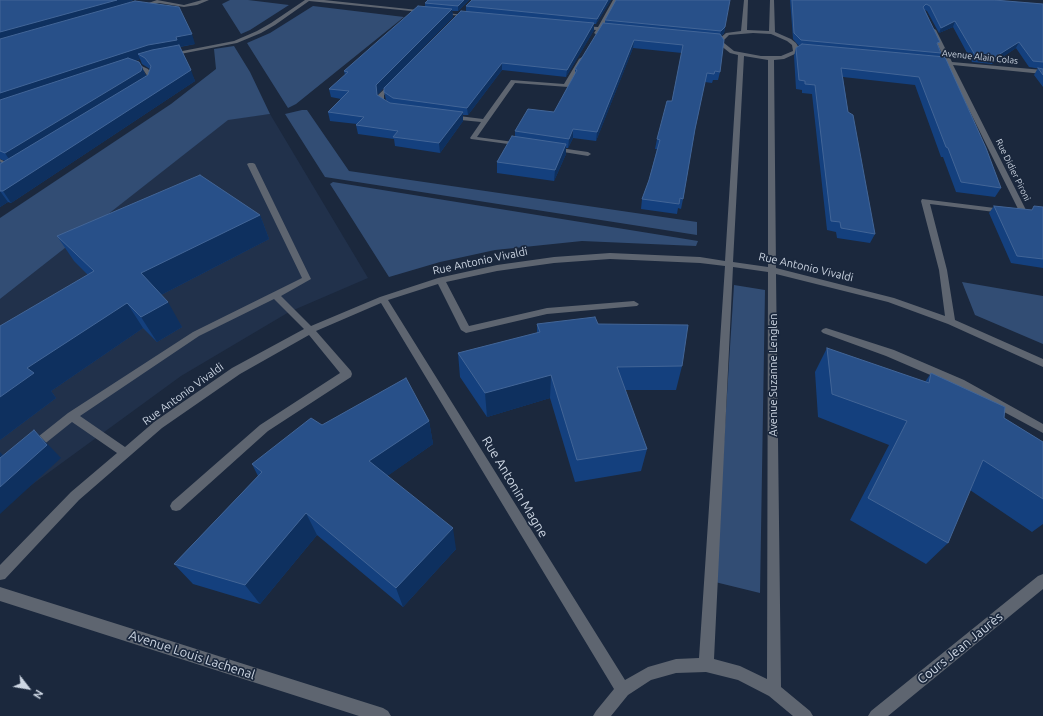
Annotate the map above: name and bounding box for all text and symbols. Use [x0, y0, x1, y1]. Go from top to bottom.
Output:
street label: Avenue Alain Colas [941, 48, 1019, 66]
street label: Rue Didier Pironi [993, 137, 1033, 203]
street label: Rue Antonio Vivaldi [431, 244, 529, 278]
street label: Rue Antonio Vivaldi [757, 250, 855, 284]
street label: Avenue Suzanne Lenglen [766, 314, 780, 436]
street label: Rue Antonio Vivaldi [140, 360, 226, 428]
street label: Rue Antonin Magne [479, 434, 551, 540]
street label: Cours Jean Jaurès [914, 609, 1006, 687]
street label: Avenue Louis Lachenal [127, 627, 257, 683]
north arrow [8, 668, 48, 708]
text: N [31, 688, 46, 701]

